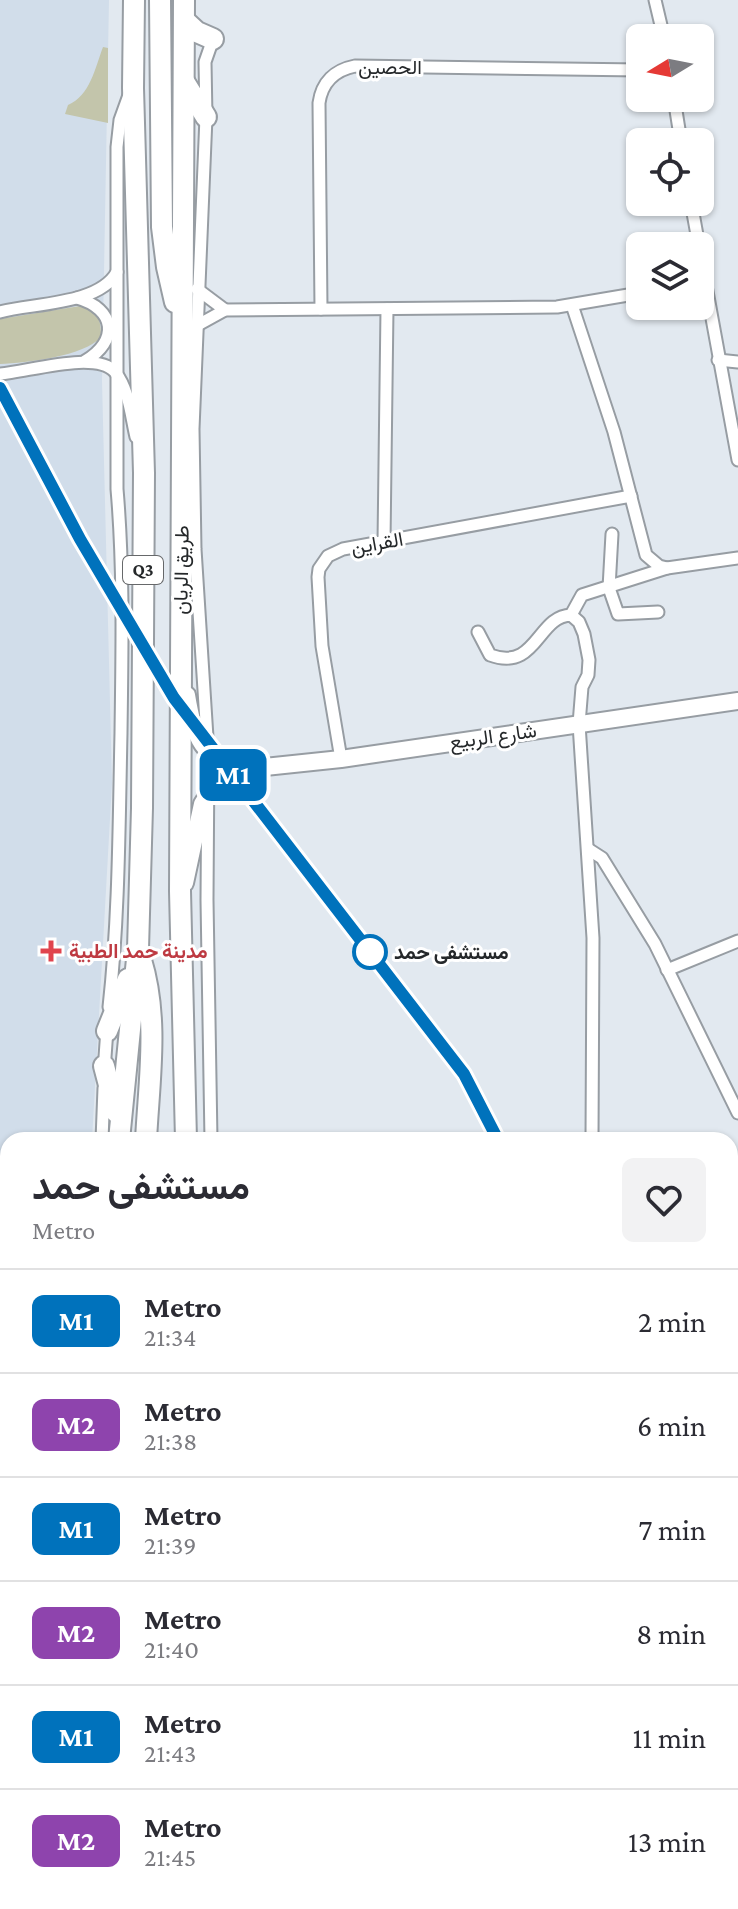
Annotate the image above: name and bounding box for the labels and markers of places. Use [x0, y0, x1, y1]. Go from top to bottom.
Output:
marker: مستشفى حمد [353, 935, 387, 969]
marker: مدينة حمد الطبية [40, 940, 62, 962]
place label: مدينة حمد الطبية [69, 940, 208, 963]
place label: مستشفى حمد [394, 941, 509, 964]

